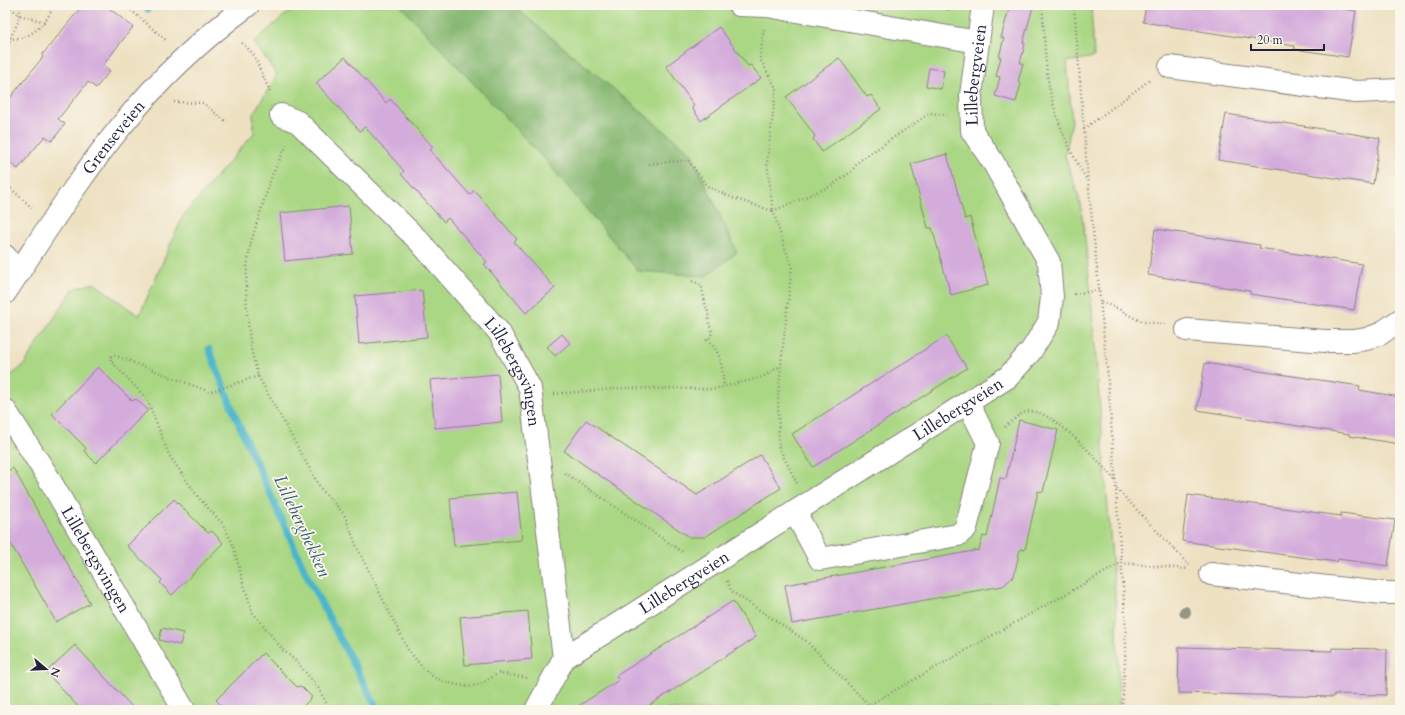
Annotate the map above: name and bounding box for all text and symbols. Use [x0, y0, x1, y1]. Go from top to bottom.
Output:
street label: Lillebergveien [959, 22, 992, 126]
scale bar [1251, 26, 1324, 52]
text: 20 m [1257, 32, 1284, 48]
street label: Grenseveien [77, 95, 150, 179]
street label: Lillebergsvingen [479, 312, 546, 428]
street label: Lillebergveien [908, 371, 1008, 446]
water label: Lillebergbekken [267, 471, 337, 581]
street label: Lillebergsvingen [56, 502, 136, 617]
street label: Lillebergveien [634, 545, 734, 619]
north arrow [26, 649, 66, 689]
text: N [46, 665, 64, 679]

